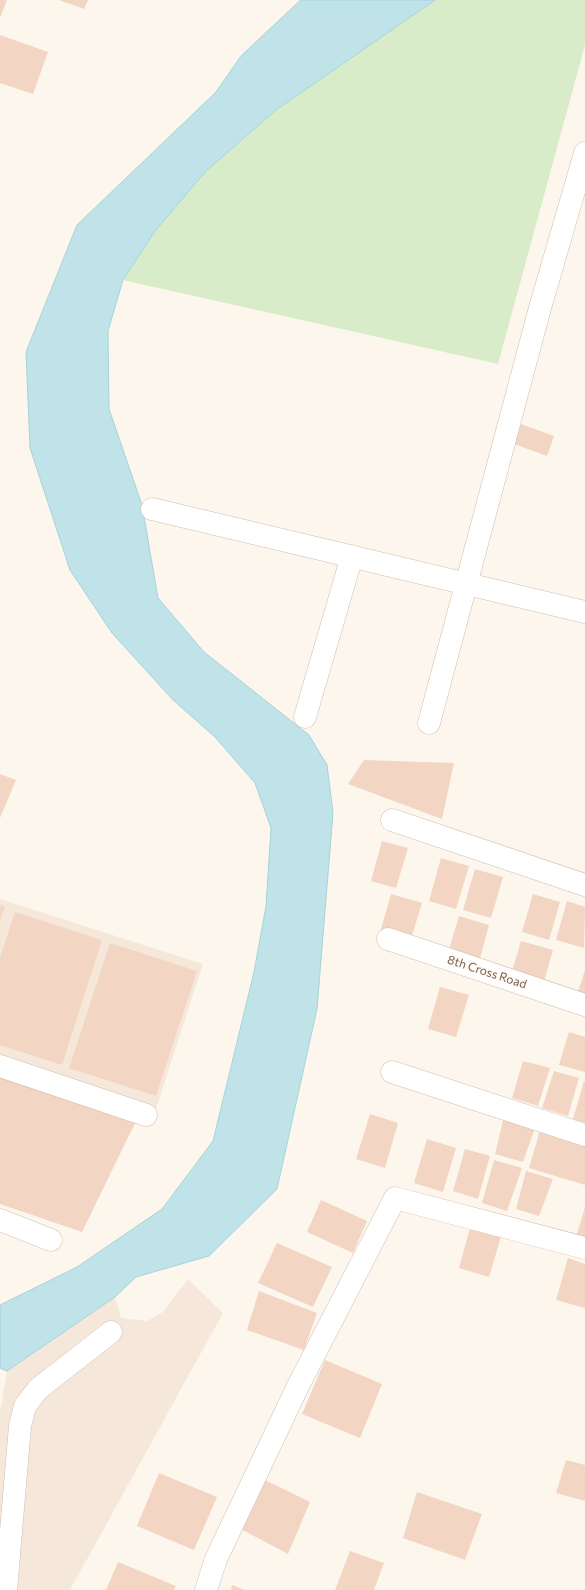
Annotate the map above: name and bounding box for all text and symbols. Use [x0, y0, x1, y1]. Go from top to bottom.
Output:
street label: 8th Cross Road [446, 952, 528, 992]

